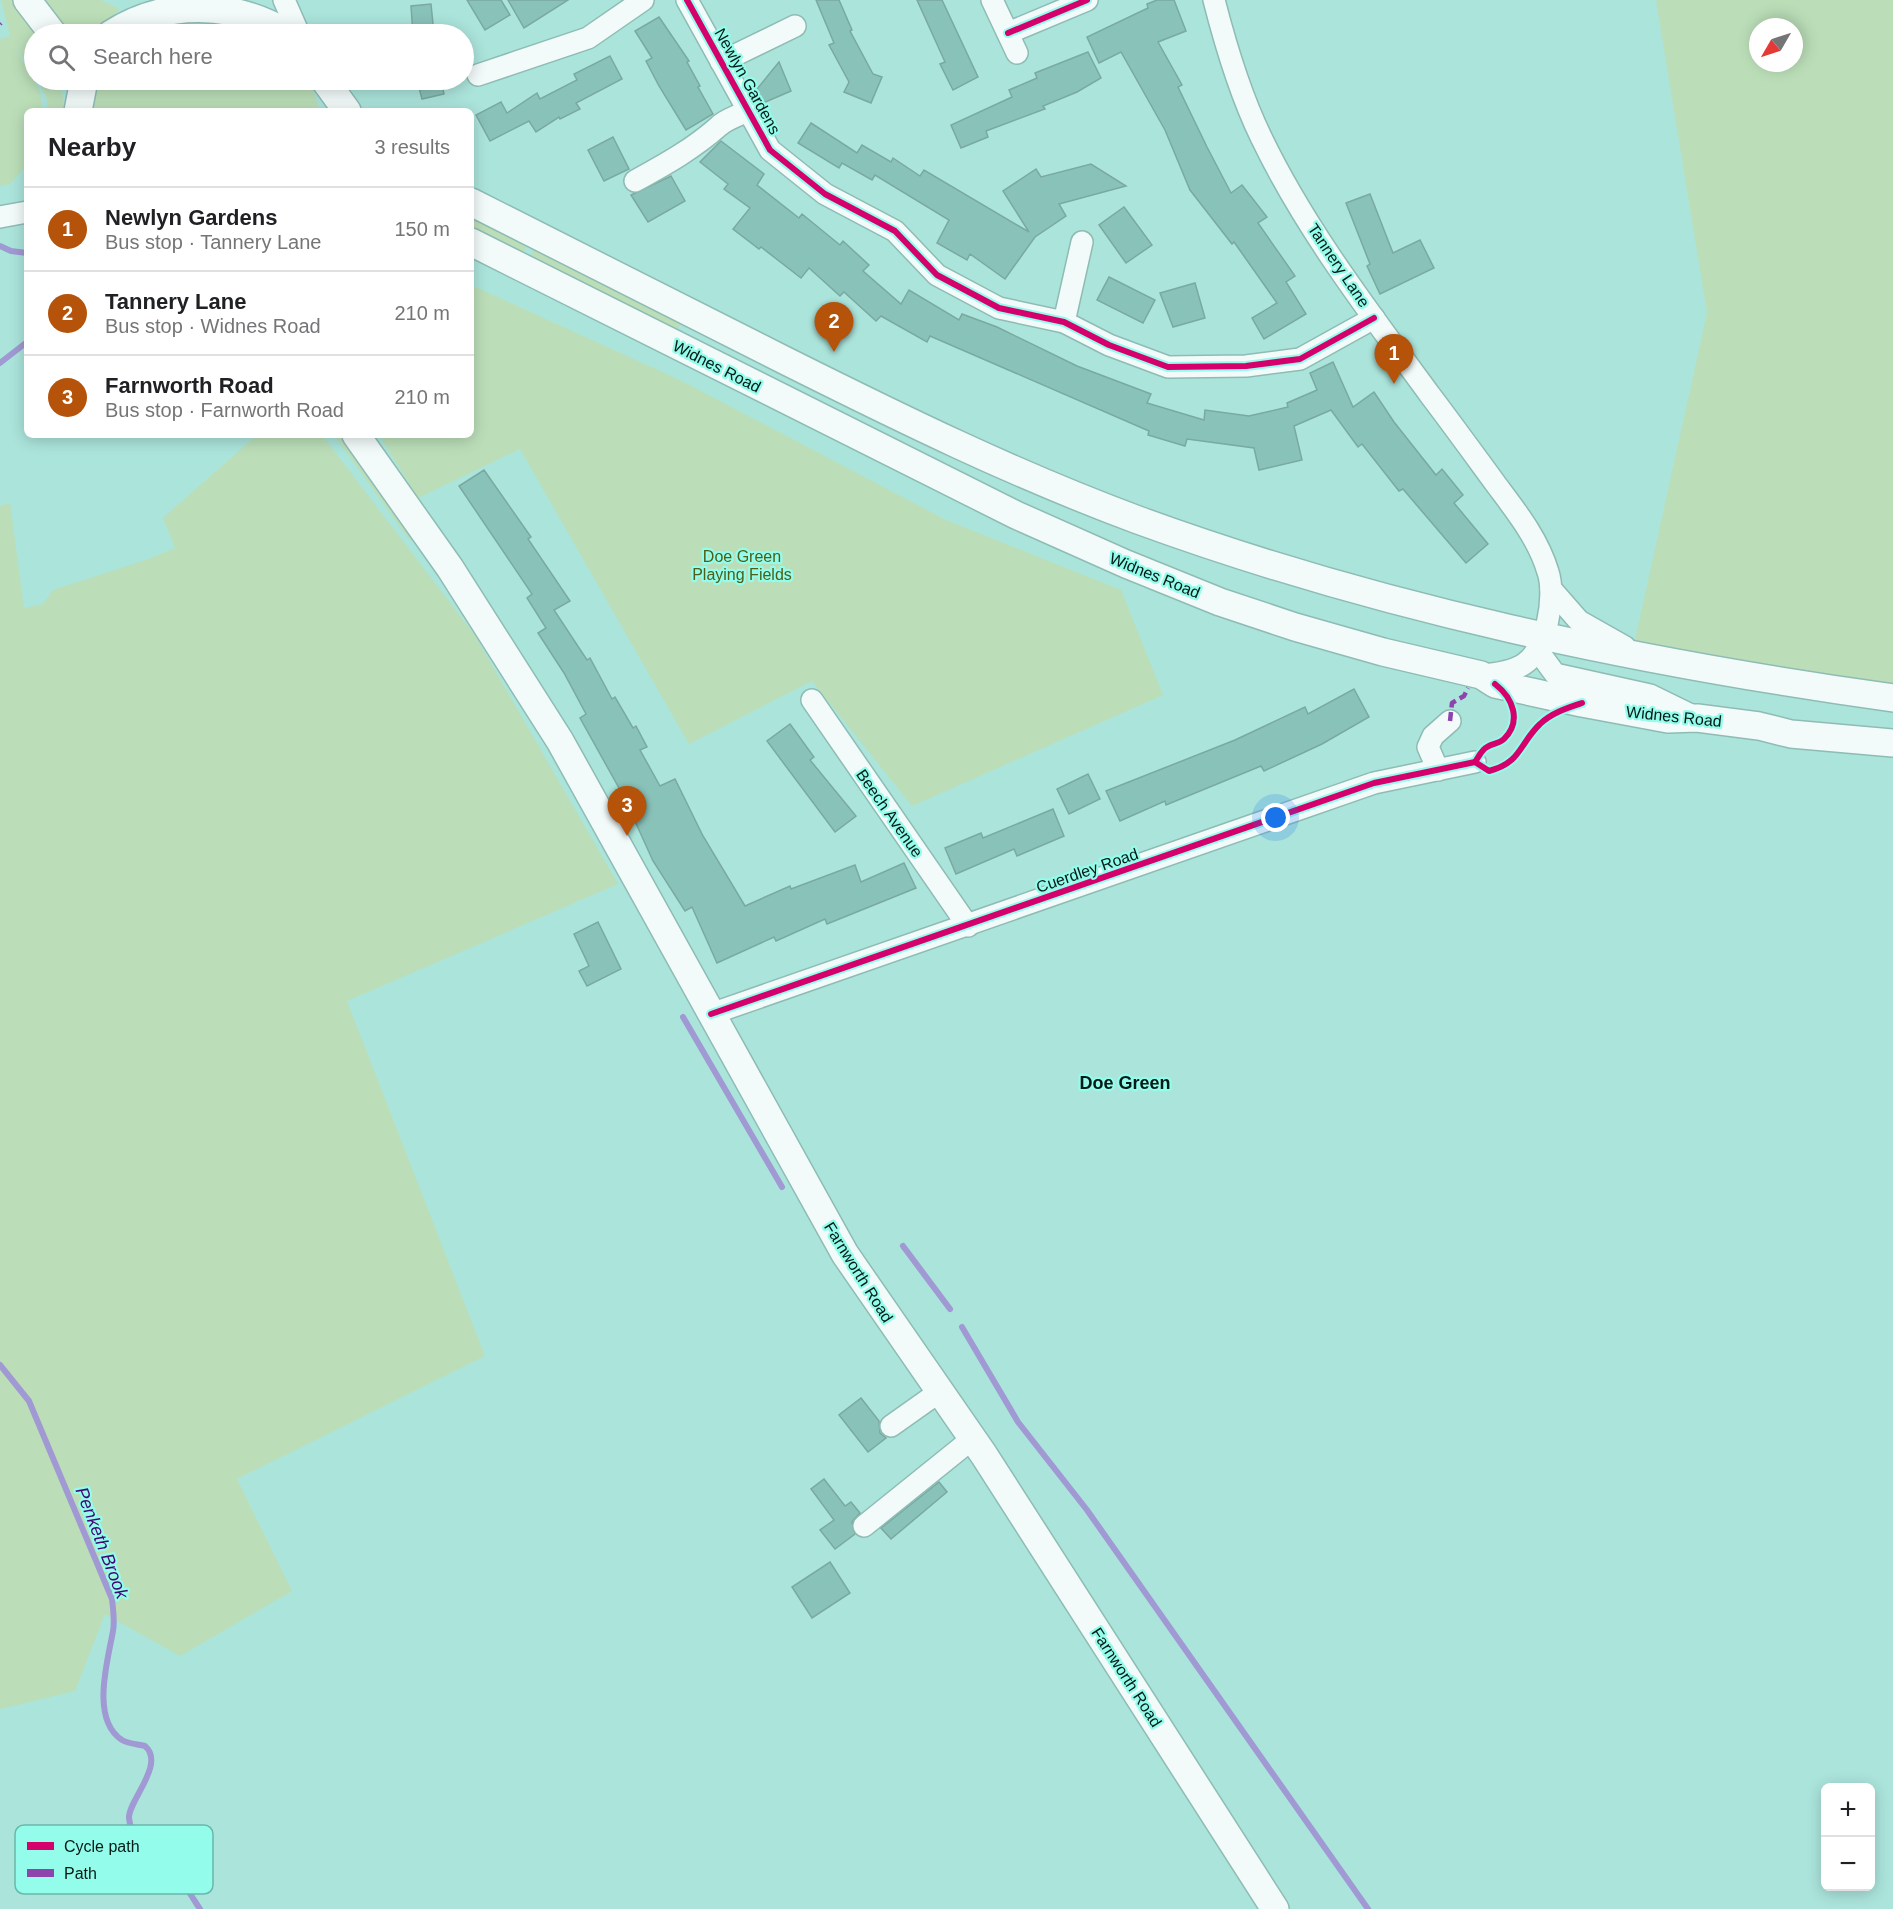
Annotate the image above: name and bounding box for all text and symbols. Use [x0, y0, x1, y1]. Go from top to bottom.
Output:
north arrow [1749, 18, 1803, 72]
search box [24, 24, 474, 90]
street label: Newlyn Gardens [711, 25, 784, 137]
icon: search [45, 41, 78, 74]
text: Search here [93, 44, 213, 69]
text: Nearby [48, 132, 136, 162]
text: 3 results [374, 136, 450, 158]
text: Newlyn Gardens [105, 205, 277, 230]
text: 1 [62, 218, 73, 240]
text: 150 m [394, 218, 450, 240]
street label: Tannery Lane [1304, 220, 1373, 310]
text: Bus stop · Tannery Lane [105, 231, 321, 253]
text: Tannery Lane [105, 289, 246, 314]
text: 2 [62, 302, 73, 324]
text: 210 m [394, 302, 450, 324]
pin: 2 [814, 302, 854, 352]
text: Bus stop · Widnes Road [105, 315, 321, 337]
pin: 1 [1374, 334, 1414, 384]
street label: Widnes Road [670, 337, 763, 396]
text: Farnworth Road [105, 373, 274, 398]
text: 3 [62, 386, 73, 408]
text: 210 m [394, 386, 450, 408]
text: Bus stop · Farnworth Road [105, 399, 344, 421]
park label: Doe Green Playing Fields [692, 548, 792, 583]
street label: Widnes Road [1107, 550, 1203, 601]
street label: Widnes Road [1625, 703, 1723, 730]
street label: Beech Avenue [853, 766, 926, 860]
pin: 3 [608, 786, 646, 836]
your location [1261, 803, 1290, 832]
street label: Cuerdley Road [1034, 845, 1140, 896]
district label: Doe Green [1079, 1073, 1171, 1093]
street label: Farnworth Road [821, 1219, 896, 1325]
water label: Penketh Brook [72, 1484, 133, 1603]
street label: Farnworth Road [1088, 1625, 1165, 1730]
map controls [1821, 1783, 1875, 1891]
button: + [1821, 1783, 1875, 1837]
legend [15, 1825, 213, 1894]
button: − [1821, 1837, 1875, 1891]
text: Cycle path [64, 1838, 140, 1855]
text: Path [64, 1865, 97, 1882]

